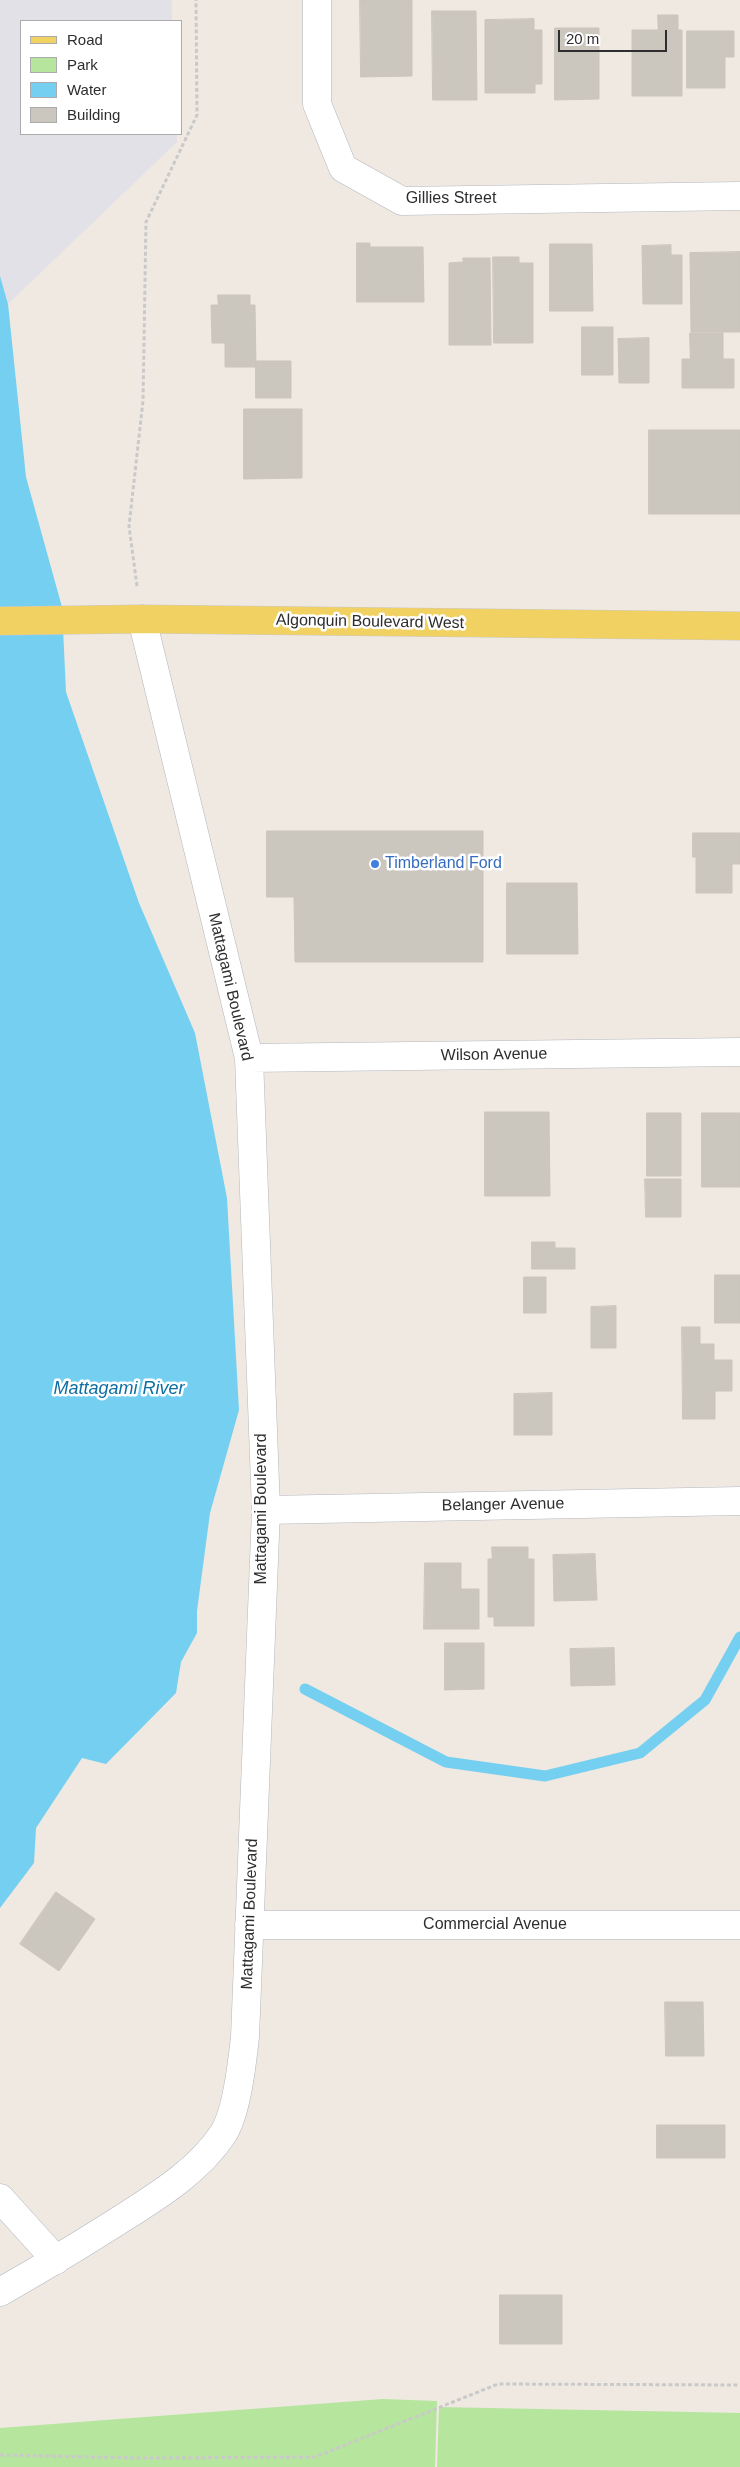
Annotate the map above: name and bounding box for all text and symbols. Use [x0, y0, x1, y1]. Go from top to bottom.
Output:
legend [20, 20, 182, 135]
scale bar [560, 20, 669, 52]
text: 20 m [566, 30, 599, 47]
text: Road [67, 31, 103, 48]
text: Park [67, 56, 98, 73]
text: Water [67, 81, 106, 98]
text: Building [67, 106, 120, 123]
street label: Gillies Street [406, 189, 496, 209]
street label: Algonquin Boulevard West [276, 611, 464, 633]
place label: Timberland Ford [385, 854, 502, 874]
marker: Timberland Ford [369, 858, 381, 870]
street label: Mattagami Boulevard [204, 911, 256, 1063]
street label: Wilson Avenue [441, 1044, 547, 1066]
water label: Mattagami River [53, 1378, 185, 1400]
street label: Mattagami Boulevard [252, 1433, 272, 1585]
street label: Belanger Avenue [442, 1494, 564, 1516]
street label: Mattagami Boulevard [238, 1838, 262, 1990]
street label: Commercial Avenue [423, 1915, 567, 1935]

